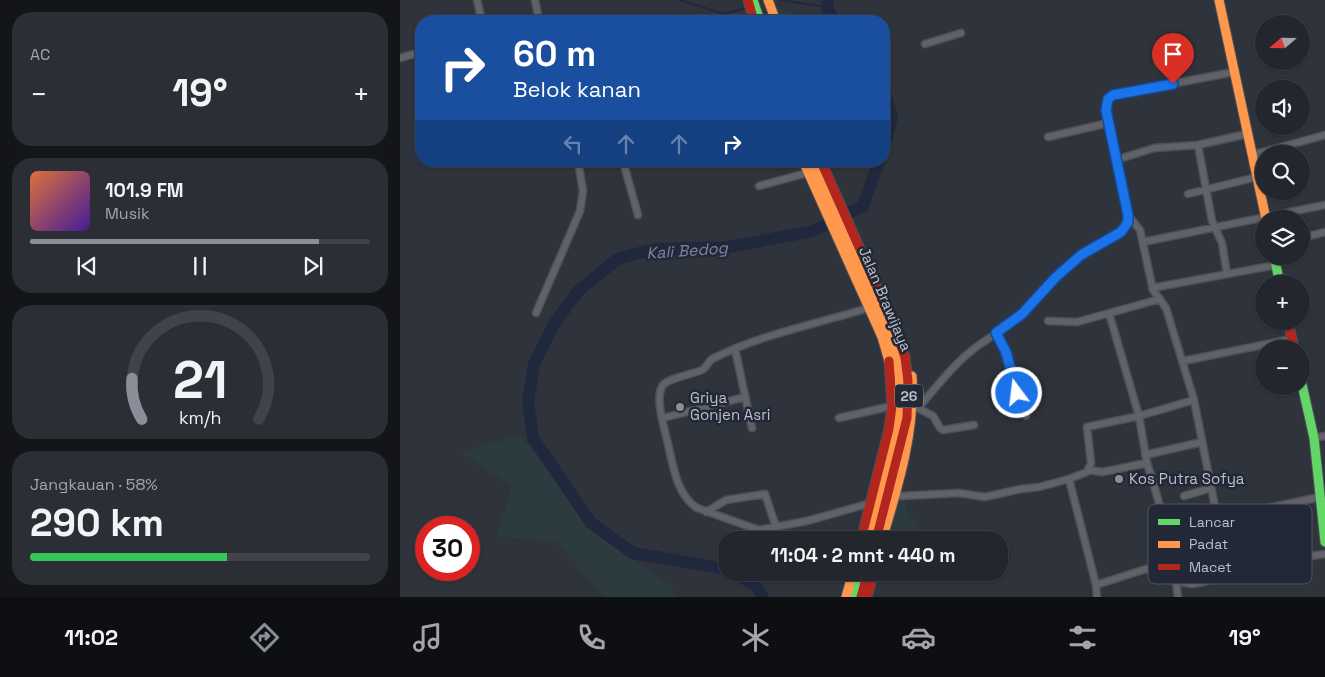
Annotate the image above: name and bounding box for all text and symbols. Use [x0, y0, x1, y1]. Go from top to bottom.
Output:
north arrow [1255, 15, 1310, 70]
map controls [1255, 15, 1310, 395]
text: 60 m [513, 32, 596, 76]
pin [1152, 33, 1194, 84]
icon: right [430, 35, 495, 100]
icon: arrive [1159, 40, 1187, 68]
text: AC [30, 44, 50, 65]
text: 19° [172, 69, 228, 117]
text: Belok kanan [513, 75, 641, 103]
text: − [30, 76, 47, 112]
text: + [353, 76, 370, 112]
button: sound [1255, 80, 1310, 135]
icon: left [559, 130, 587, 158]
icon: ahead [612, 130, 640, 158]
icon: ahead [665, 130, 693, 158]
icon: right [718, 130, 746, 158]
button: search [1255, 145, 1310, 200]
text: 101.9 FM [105, 178, 184, 203]
text: Musik [105, 203, 150, 224]
button: layers [1255, 210, 1310, 265]
water label: Kali Bedog [646, 237, 729, 264]
street label: Jalan Brawijaya [855, 244, 916, 354]
icon: previous [73, 252, 101, 280]
icon: pause [186, 252, 214, 280]
icon: next [299, 252, 327, 280]
button: + [1255, 275, 1310, 330]
button: − [1255, 340, 1310, 395]
text: 21 [173, 347, 227, 413]
position arrow [990, 366, 1042, 418]
road number: 26 [895, 384, 923, 408]
place label: Griya Gonjen Asri [690, 388, 770, 424]
marker: Griya Gonjen Asri [674, 401, 686, 413]
text: km/h [179, 406, 221, 429]
place label: Kos Putra Sofya [1129, 469, 1245, 488]
marker: Kos Putra Sofya [1113, 473, 1125, 485]
text: Jangkauan · 58% [30, 474, 158, 495]
text: 290 km [30, 499, 164, 547]
legend [1148, 504, 1312, 584]
text: Lancar [1189, 513, 1235, 531]
speed limit sign: 30 [415, 516, 480, 581]
text: Padat [1189, 535, 1228, 553]
text: 11:04 · 2 mnt · 440 m [771, 543, 955, 568]
text: Macet [1189, 558, 1232, 576]
icon: directions [247, 620, 282, 655]
icon: music [410, 620, 445, 655]
icon: phone [574, 620, 609, 655]
icon: climate [738, 620, 773, 655]
icon: car [901, 620, 936, 655]
icon: filters [1065, 620, 1100, 655]
text: 11:02 [64, 623, 118, 651]
text: 19° [1228, 623, 1261, 651]

